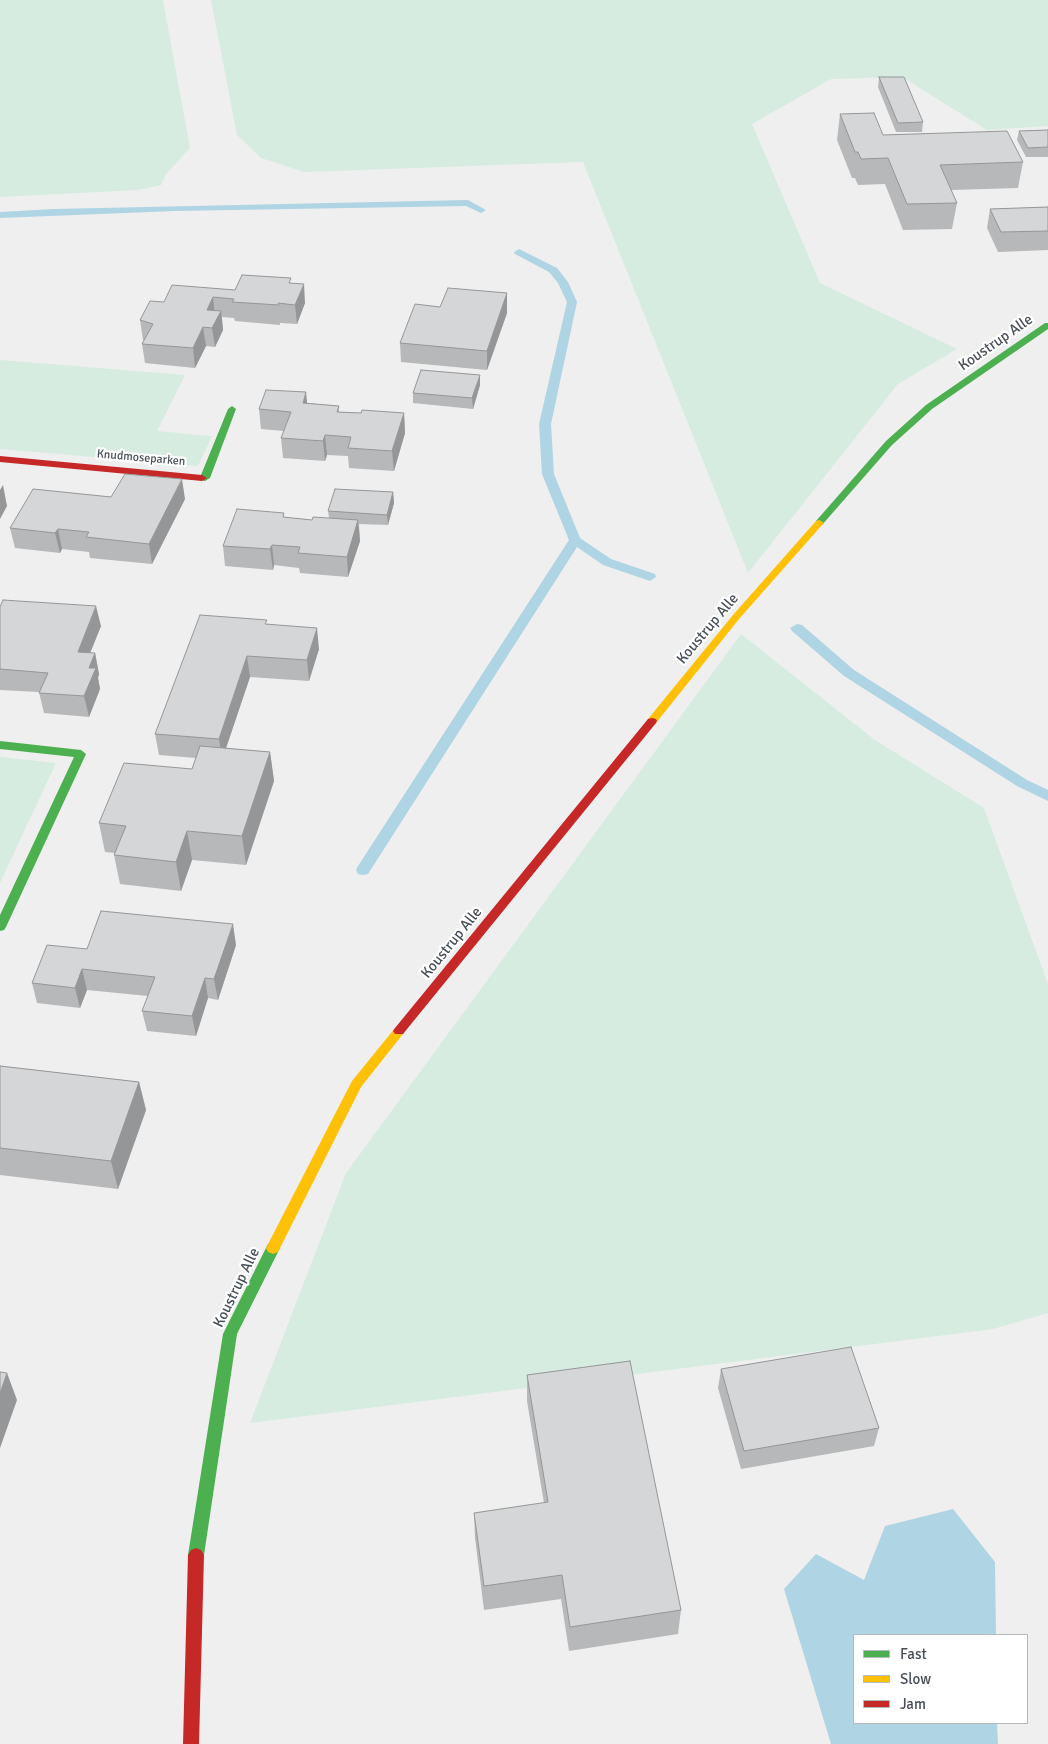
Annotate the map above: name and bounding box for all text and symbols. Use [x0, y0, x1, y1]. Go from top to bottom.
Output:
street label: Koustrup Alle [955, 311, 1037, 375]
street label: Knudmoseparken [96, 447, 186, 469]
street label: Koustrup Alle [673, 590, 743, 668]
street label: Koustrup Alle [418, 904, 486, 982]
street label: Koustrup Alle [210, 1245, 264, 1331]
legend [853, 1634, 1028, 1724]
text: Fast [900, 1645, 927, 1663]
text: Slow [900, 1670, 931, 1688]
text: Jam [900, 1695, 926, 1713]

